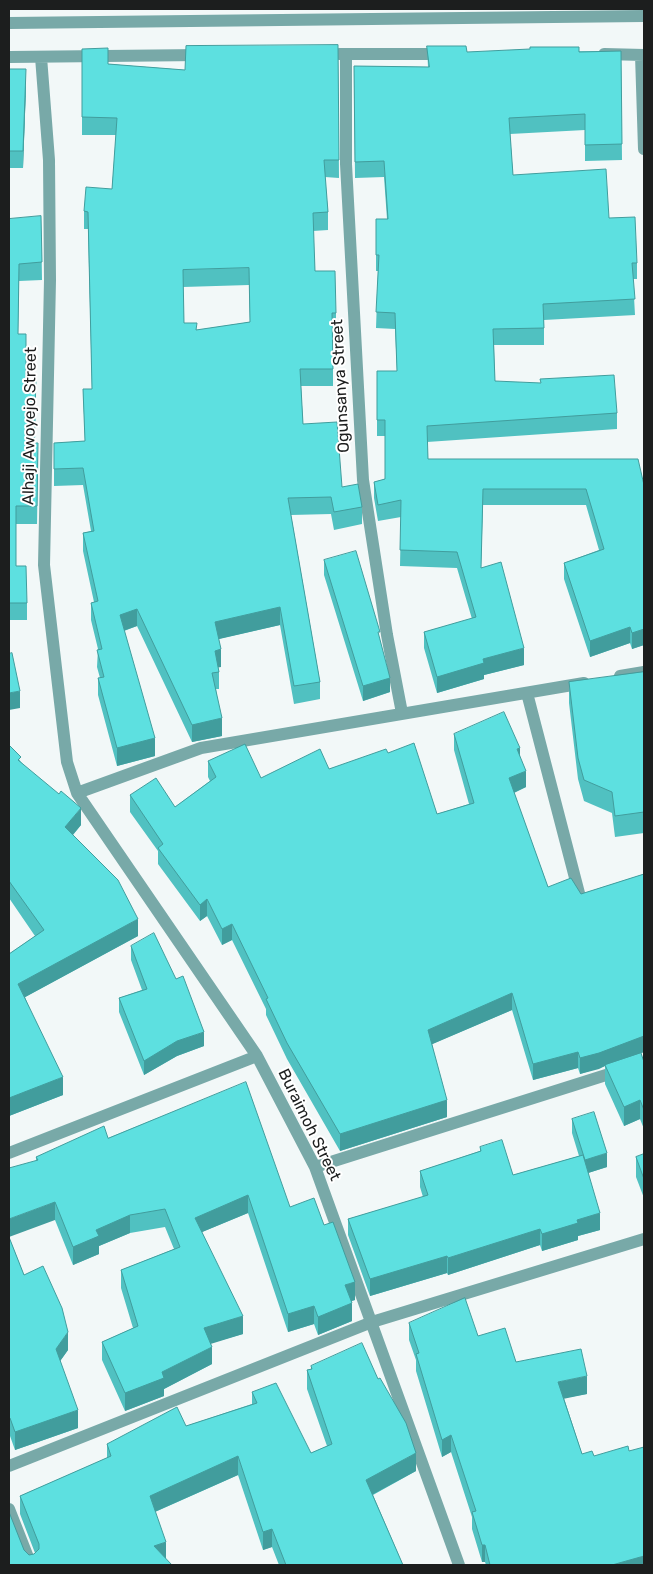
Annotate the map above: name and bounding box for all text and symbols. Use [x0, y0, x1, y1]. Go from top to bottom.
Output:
street label: Ogunsanya Street [328, 319, 354, 453]
street label: Alhaji Awoyejo Street [19, 347, 41, 505]
street label: Buraimoh Street [274, 1066, 344, 1184]

